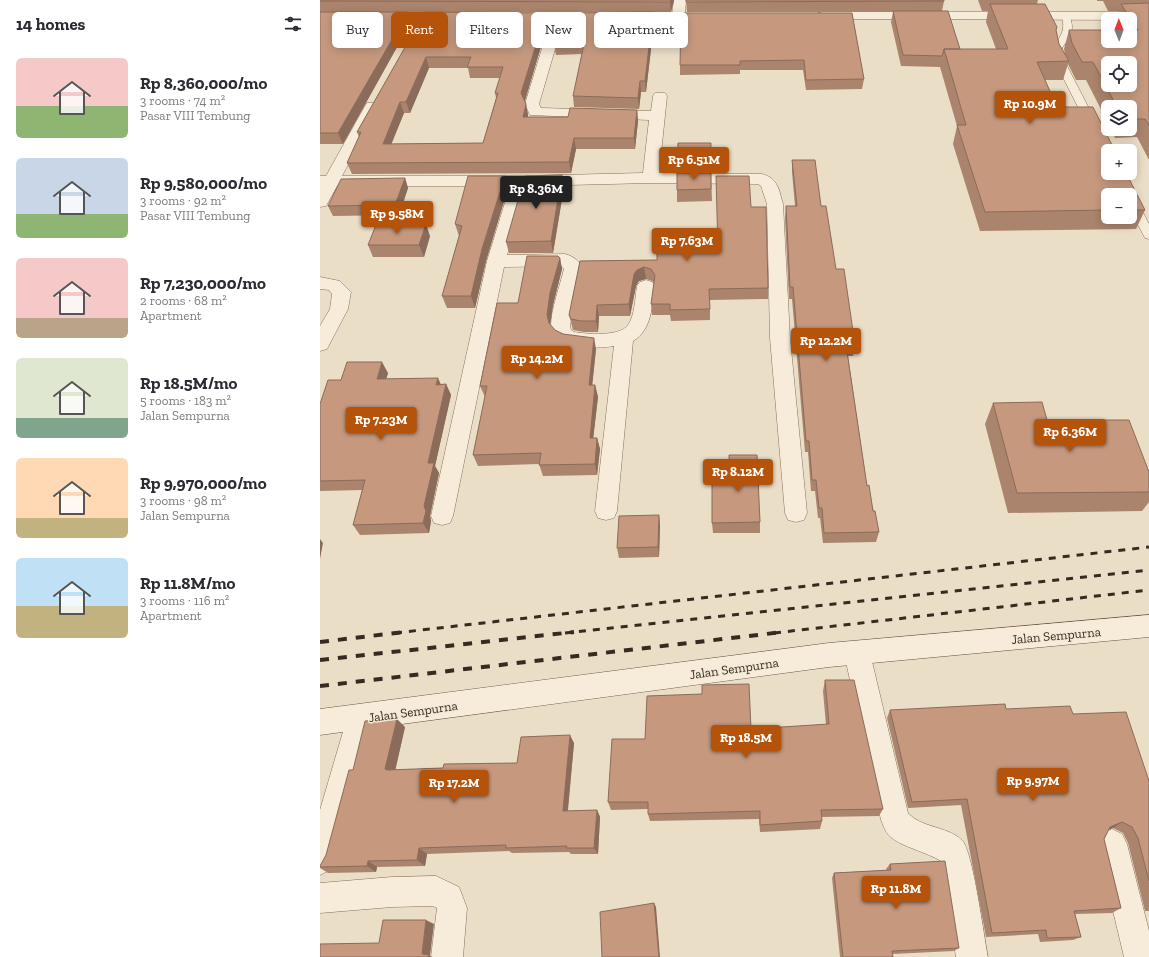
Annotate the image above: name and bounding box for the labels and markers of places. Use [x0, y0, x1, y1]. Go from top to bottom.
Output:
pin: Rp 10.9M [989, 91, 1071, 125]
pin: Rp 6.51M [653, 147, 735, 181]
pin: Rp 8.36M [495, 176, 577, 210]
pin: Rp 9.58M [356, 201, 438, 235]
pin: Rp 7.63M [646, 228, 728, 262]
pin: Rp 12.2M [785, 328, 867, 362]
pin: Rp 14.2M [496, 346, 578, 380]
pin: Rp 7.23M [340, 407, 422, 441]
pin: Rp 6.36M [1029, 419, 1111, 453]
pin: Rp 8.12M [697, 459, 779, 493]
pin: Rp 18.5M [705, 725, 787, 759]
pin: Rp 9.97M [992, 768, 1074, 802]
pin: Rp 17.2M [413, 770, 495, 804]
pin: Rp 11.8M [855, 876, 937, 910]

